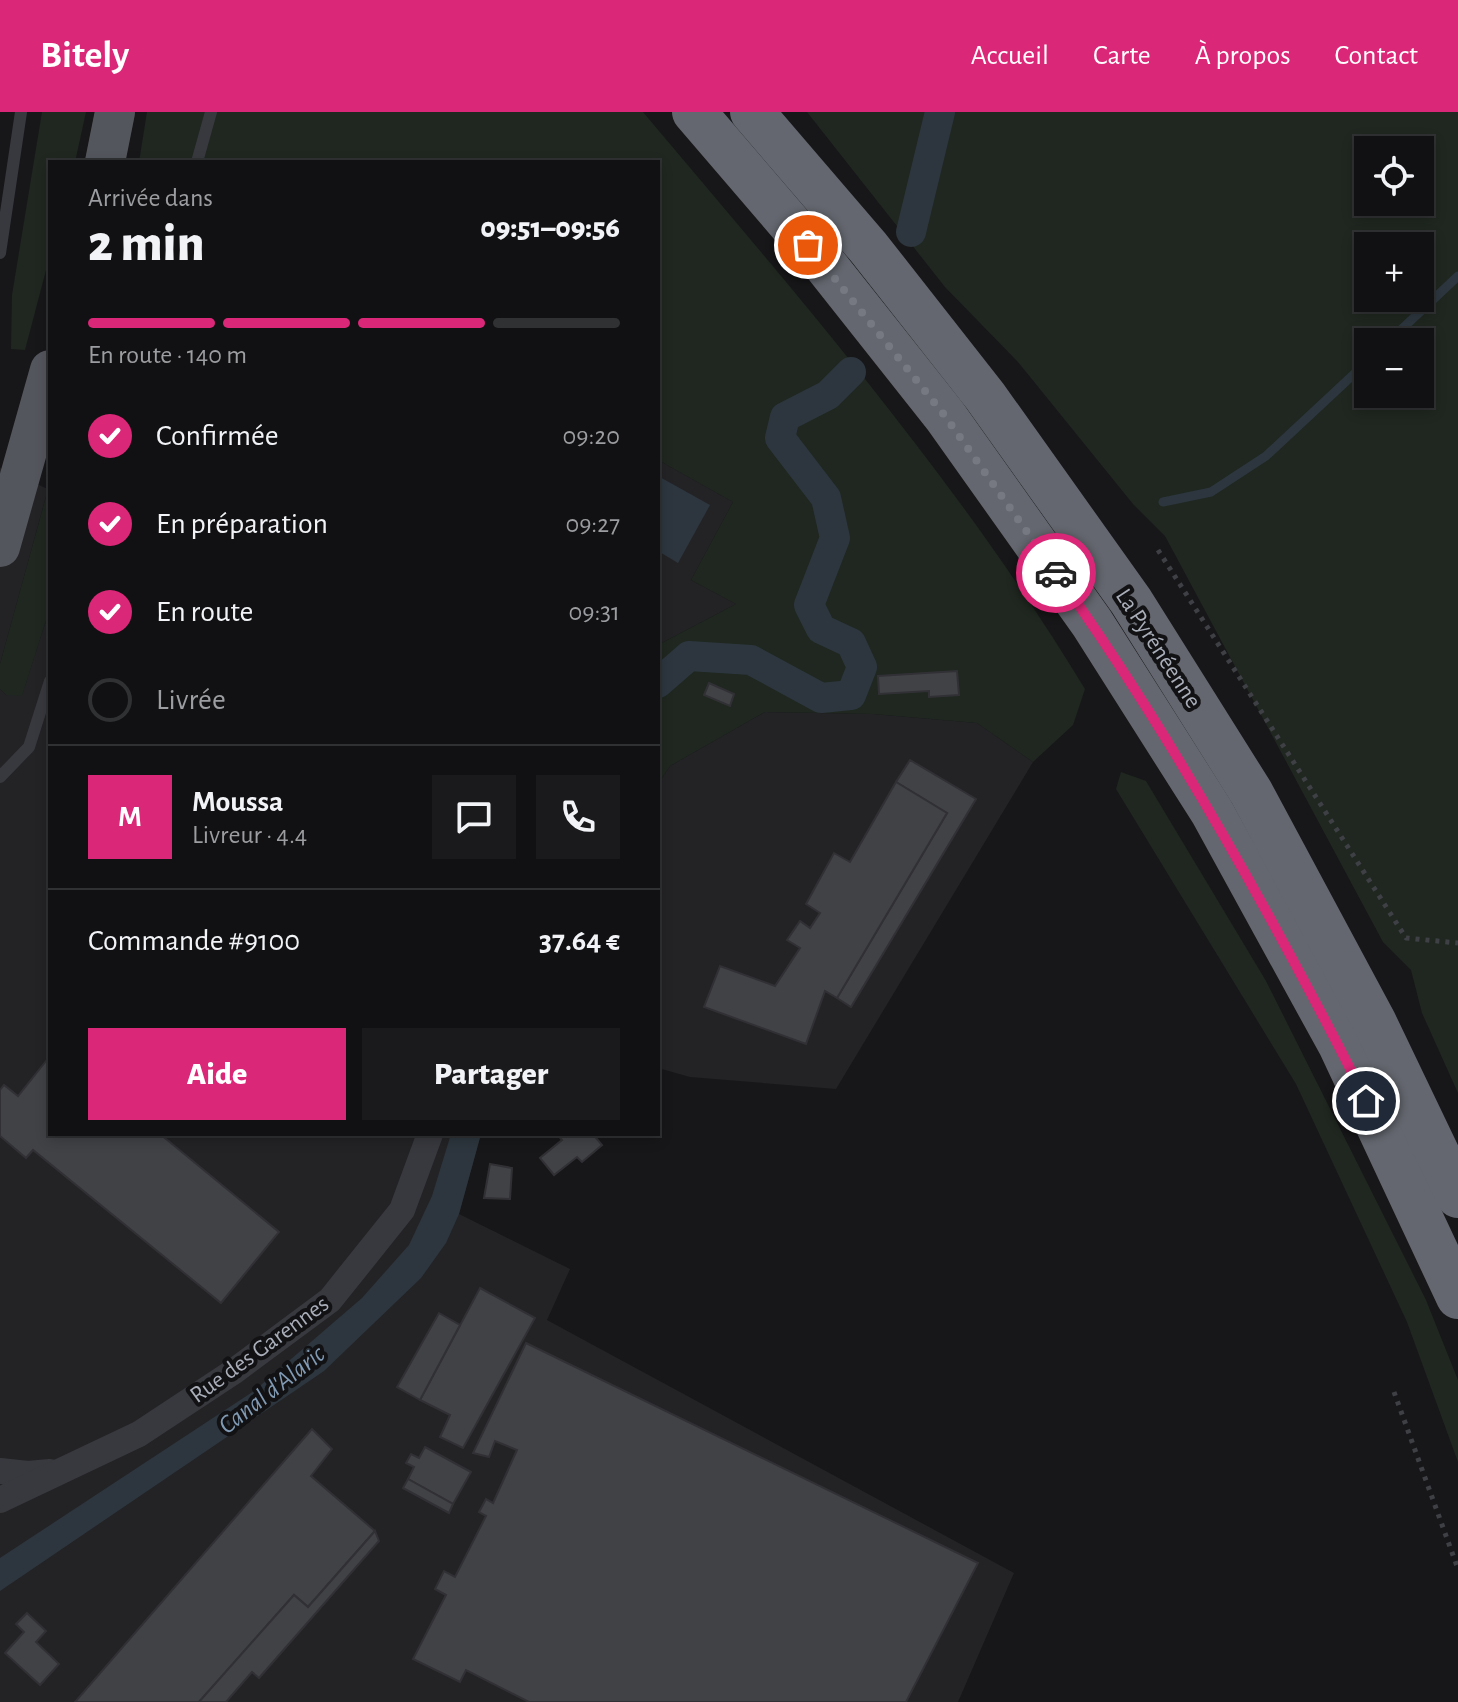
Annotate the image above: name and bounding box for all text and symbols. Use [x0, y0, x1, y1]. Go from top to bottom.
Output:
text: Bitely [40, 37, 129, 75]
text: Accueil [971, 42, 1049, 70]
text: Carte [1093, 42, 1151, 70]
text: À propos [1195, 42, 1291, 70]
text: Contact [1335, 42, 1418, 70]
map controls [1354, 136, 1434, 408]
button: locate [1354, 136, 1434, 216]
text: Arrivée dans [88, 185, 213, 211]
pin [774, 211, 842, 279]
text: 09:51–09:56 [480, 213, 620, 243]
text: 2 min [88, 218, 204, 270]
icon: bag [786, 223, 830, 267]
button: + [1354, 232, 1434, 312]
button: − [1354, 328, 1434, 408]
text: En route · 140 m [88, 342, 247, 368]
icon: check [88, 414, 132, 458]
text: Confirmée [156, 421, 279, 451]
text: 09:20 [563, 423, 620, 449]
icon: check [88, 502, 132, 546]
text: En préparation [156, 509, 328, 539]
text: 09:27 [565, 511, 620, 537]
courier [1016, 533, 1096, 613]
icon: car [1034, 551, 1078, 595]
street label: La Pyrénéenne [1111, 585, 1205, 712]
icon: check [88, 590, 132, 634]
text: En route [156, 597, 253, 627]
text: 09:31 [568, 599, 620, 625]
text: Livrée [156, 685, 226, 715]
button: chat [432, 775, 516, 859]
button: phone [536, 775, 620, 859]
text: Moussa [192, 787, 283, 817]
text: M [118, 802, 142, 832]
text: Livreur · 4.4 [192, 822, 307, 848]
text: Commande #9100 [88, 926, 300, 956]
text: 37.64 € [539, 926, 620, 956]
button: Aide [88, 1028, 346, 1120]
button: Partager [362, 1028, 620, 1120]
pin [1332, 1067, 1400, 1135]
icon: home [1344, 1079, 1388, 1123]
street label: Rue des Garennes [186, 1292, 333, 1408]
water label: Canal d'Alaric [214, 1340, 330, 1439]

